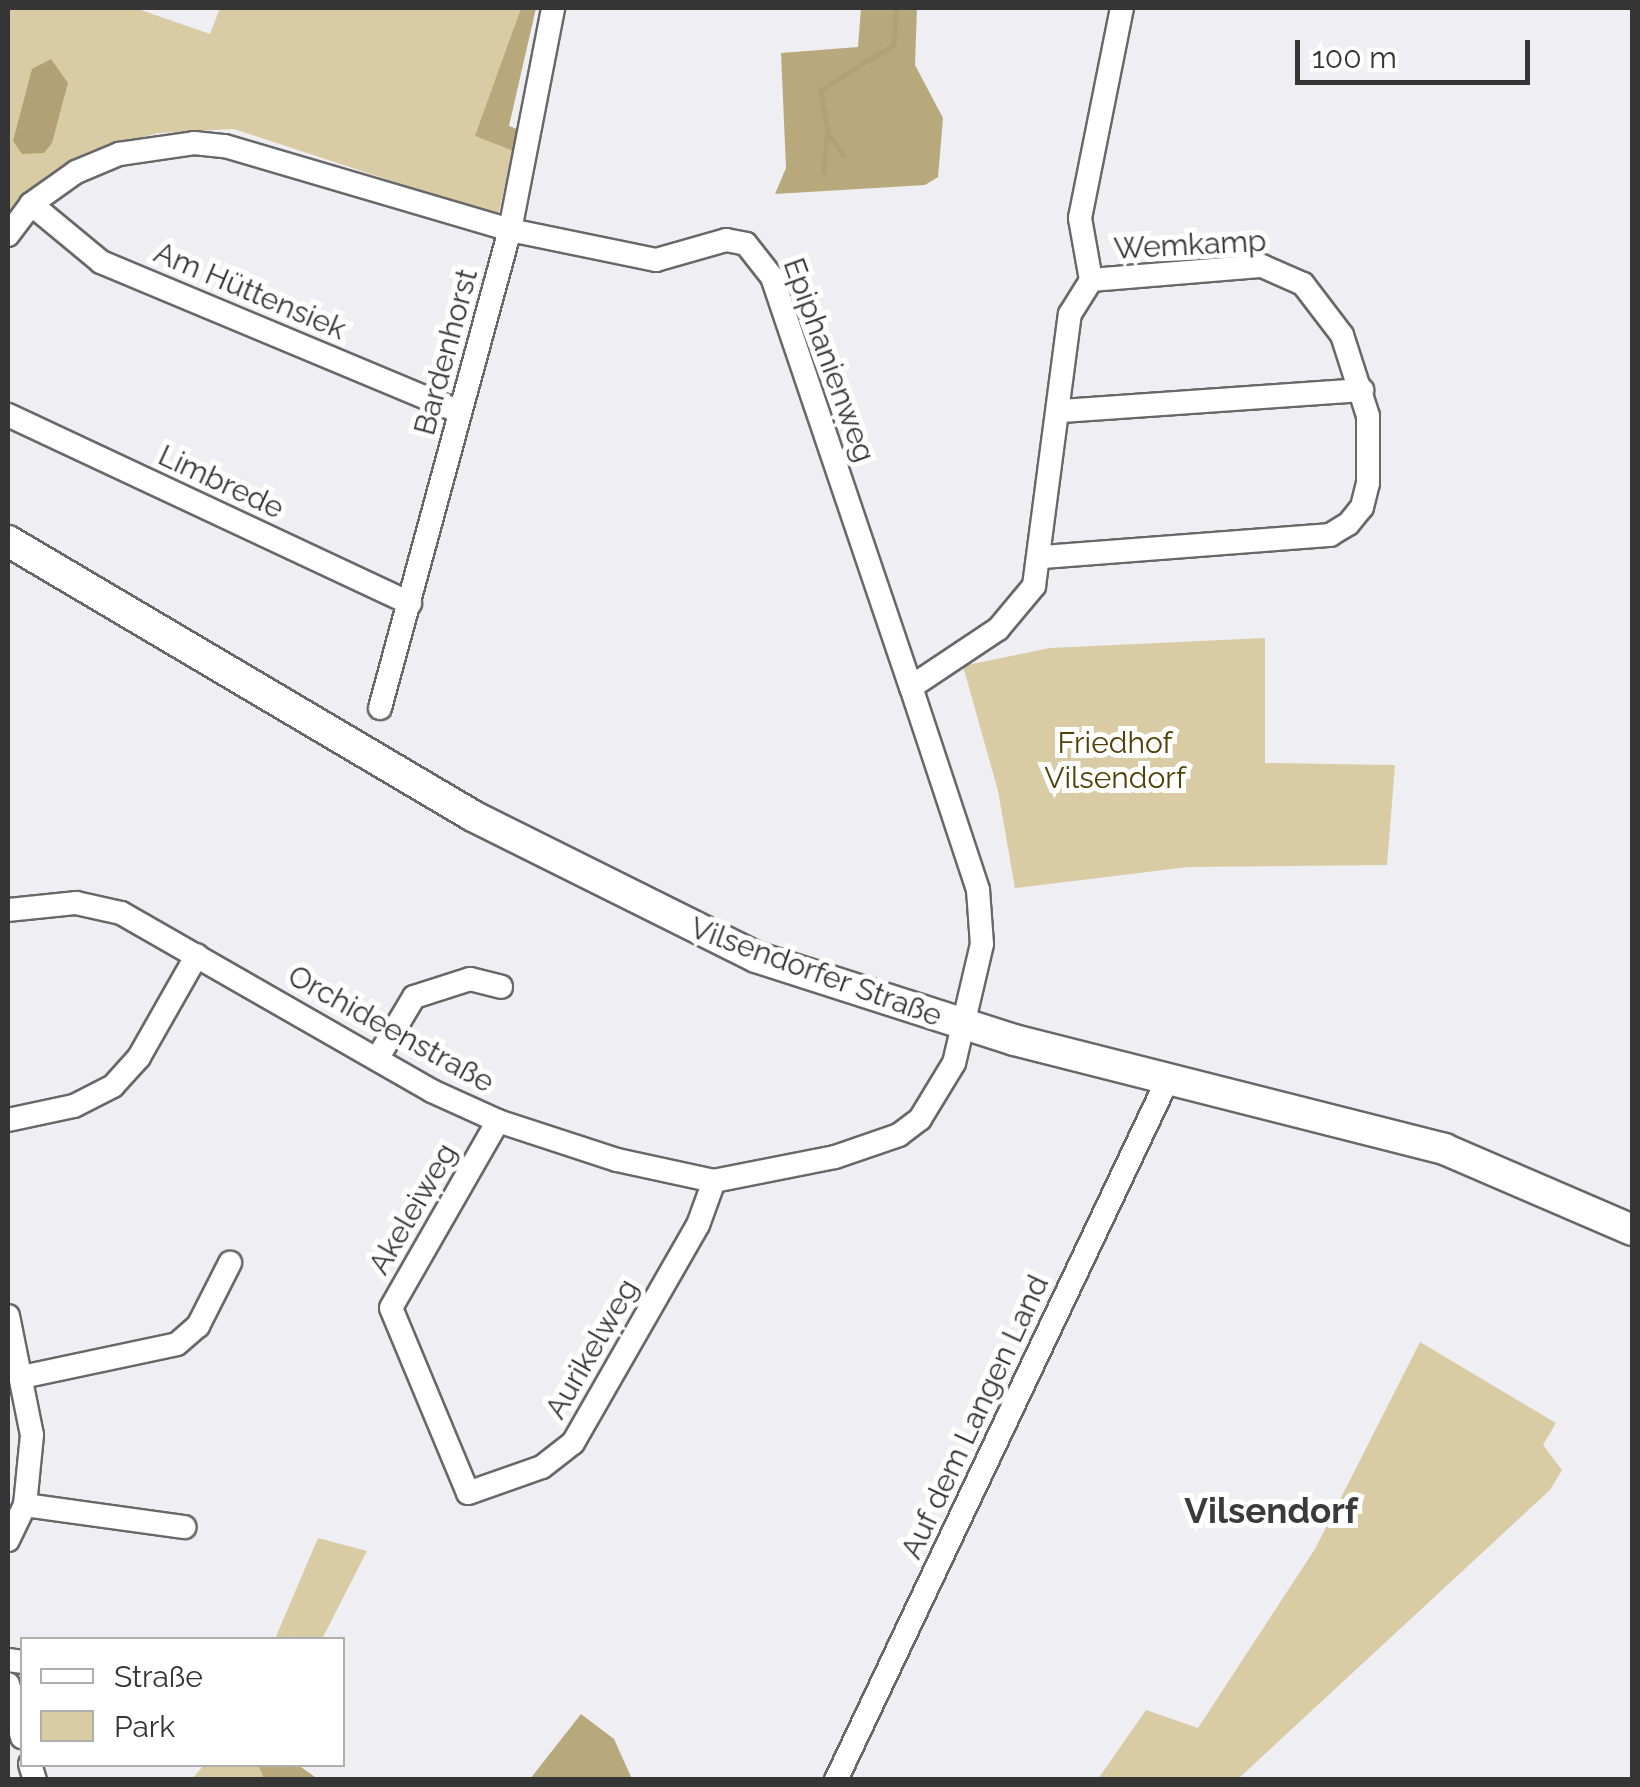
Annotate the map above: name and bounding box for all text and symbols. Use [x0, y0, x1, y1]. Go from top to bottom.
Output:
scale bar [1300, 20, 1535, 82]
text: 100 m [1312, 40, 1397, 75]
street label: Wemkamp [1113, 223, 1267, 267]
street label: Am Hüttensiek [149, 234, 351, 348]
street label: Epiphanienweg [775, 253, 883, 467]
street label: Bardenhorst [407, 265, 485, 439]
street label: Limbrede [153, 437, 289, 527]
park label: Friedhof Vilsendorf [1044, 725, 1186, 796]
street label: Vilsendorfer Straße [685, 910, 947, 1034]
street label: Orchideenstraße [282, 958, 500, 1100]
street label: Akeleiweg [361, 1137, 465, 1281]
street label: Auf dem Langen Land [893, 1269, 1057, 1565]
street label: Aurikelweg [538, 1273, 646, 1425]
district label: Vilsendorf [1184, 1490, 1358, 1532]
legend [20, 1637, 345, 1767]
text: Straße [114, 1659, 203, 1694]
text: Park [114, 1709, 175, 1744]

